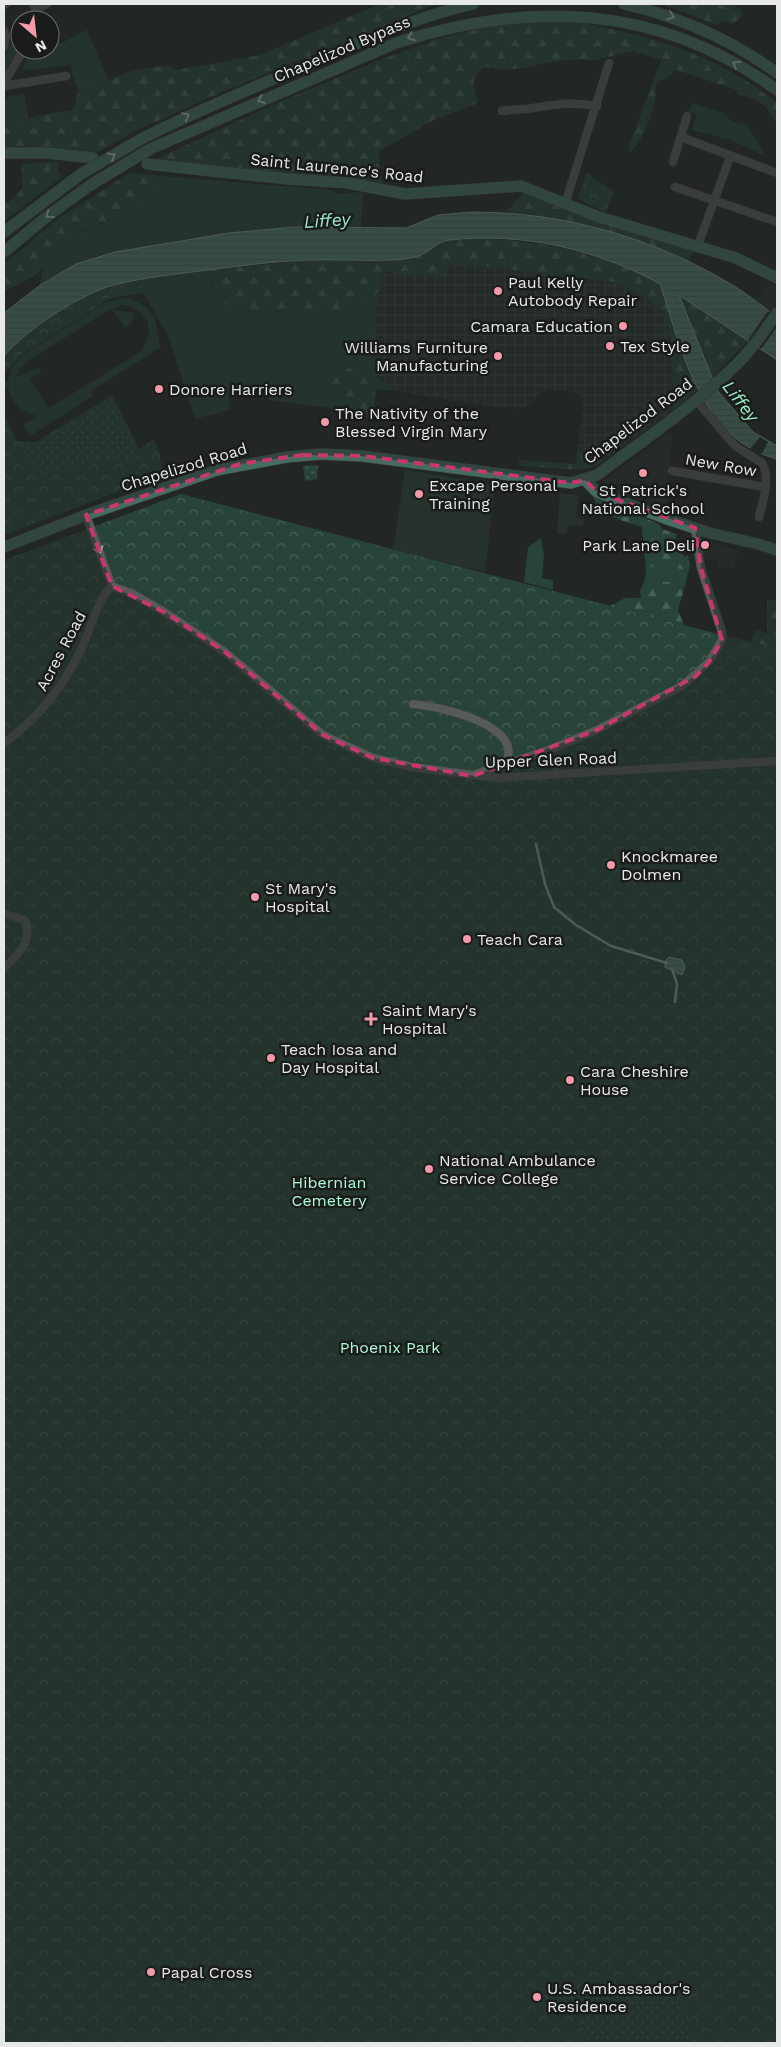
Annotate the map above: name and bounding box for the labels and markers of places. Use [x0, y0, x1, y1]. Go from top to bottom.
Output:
place label: Paul Kelly Autobody Repair [508, 273, 638, 310]
marker: Paul Kelly Autobody Repair [492, 285, 504, 297]
place label: Camara Education [470, 317, 613, 336]
marker: Camara Education [617, 320, 629, 332]
place label: Tex Style [620, 337, 690, 356]
place label: Williams Furniture Manufacturing [344, 338, 488, 375]
marker: Tex Style [604, 340, 616, 352]
marker: Williams Furniture Manufacturing [492, 350, 504, 362]
place label: Donore Harriers [169, 380, 292, 399]
marker: Donore Harriers [153, 383, 165, 395]
place label: The Nativity of the Blessed Virgin Mary [335, 404, 488, 441]
marker: The Nativity of the Blessed Virgin Mary [319, 416, 331, 428]
marker: St Patrick's National School [637, 467, 649, 479]
place label: Excape Personal Training [429, 476, 557, 513]
place label: St Patrick's National School [582, 481, 705, 518]
marker: Excape Personal Training [413, 488, 425, 500]
place label: Park Lane Deli [582, 536, 695, 555]
marker: Park Lane Deli [699, 539, 711, 551]
place label: Knockmaree Dolmen [621, 847, 718, 884]
marker: Knockmaree Dolmen [605, 859, 617, 871]
place label: St Mary's Hospital [265, 879, 337, 916]
marker: St Mary's Hospital [249, 891, 261, 903]
place label: Teach Cara [477, 930, 563, 949]
marker: Teach Cara [461, 933, 473, 945]
place label: Saint Mary's Hospital [382, 1001, 477, 1038]
marker: Saint Mary's Hospital [364, 1012, 378, 1026]
place label: Teach Iosa and Day Hospital [281, 1040, 397, 1077]
marker: Teach Iosa and Day Hospital [265, 1052, 277, 1064]
place label: Cara Cheshire House [580, 1062, 689, 1099]
marker: Cara Cheshire House [564, 1074, 576, 1086]
place label: National Ambulance Service College [439, 1151, 596, 1188]
marker: National Ambulance Service College [423, 1163, 435, 1175]
place label: Papal Cross [161, 1963, 252, 1982]
marker: Papal Cross [145, 1966, 157, 1978]
place label: U.S. Ambassador's Residence [547, 1979, 691, 2016]
marker: U.S. Ambassador's Residence [531, 1991, 543, 2003]

